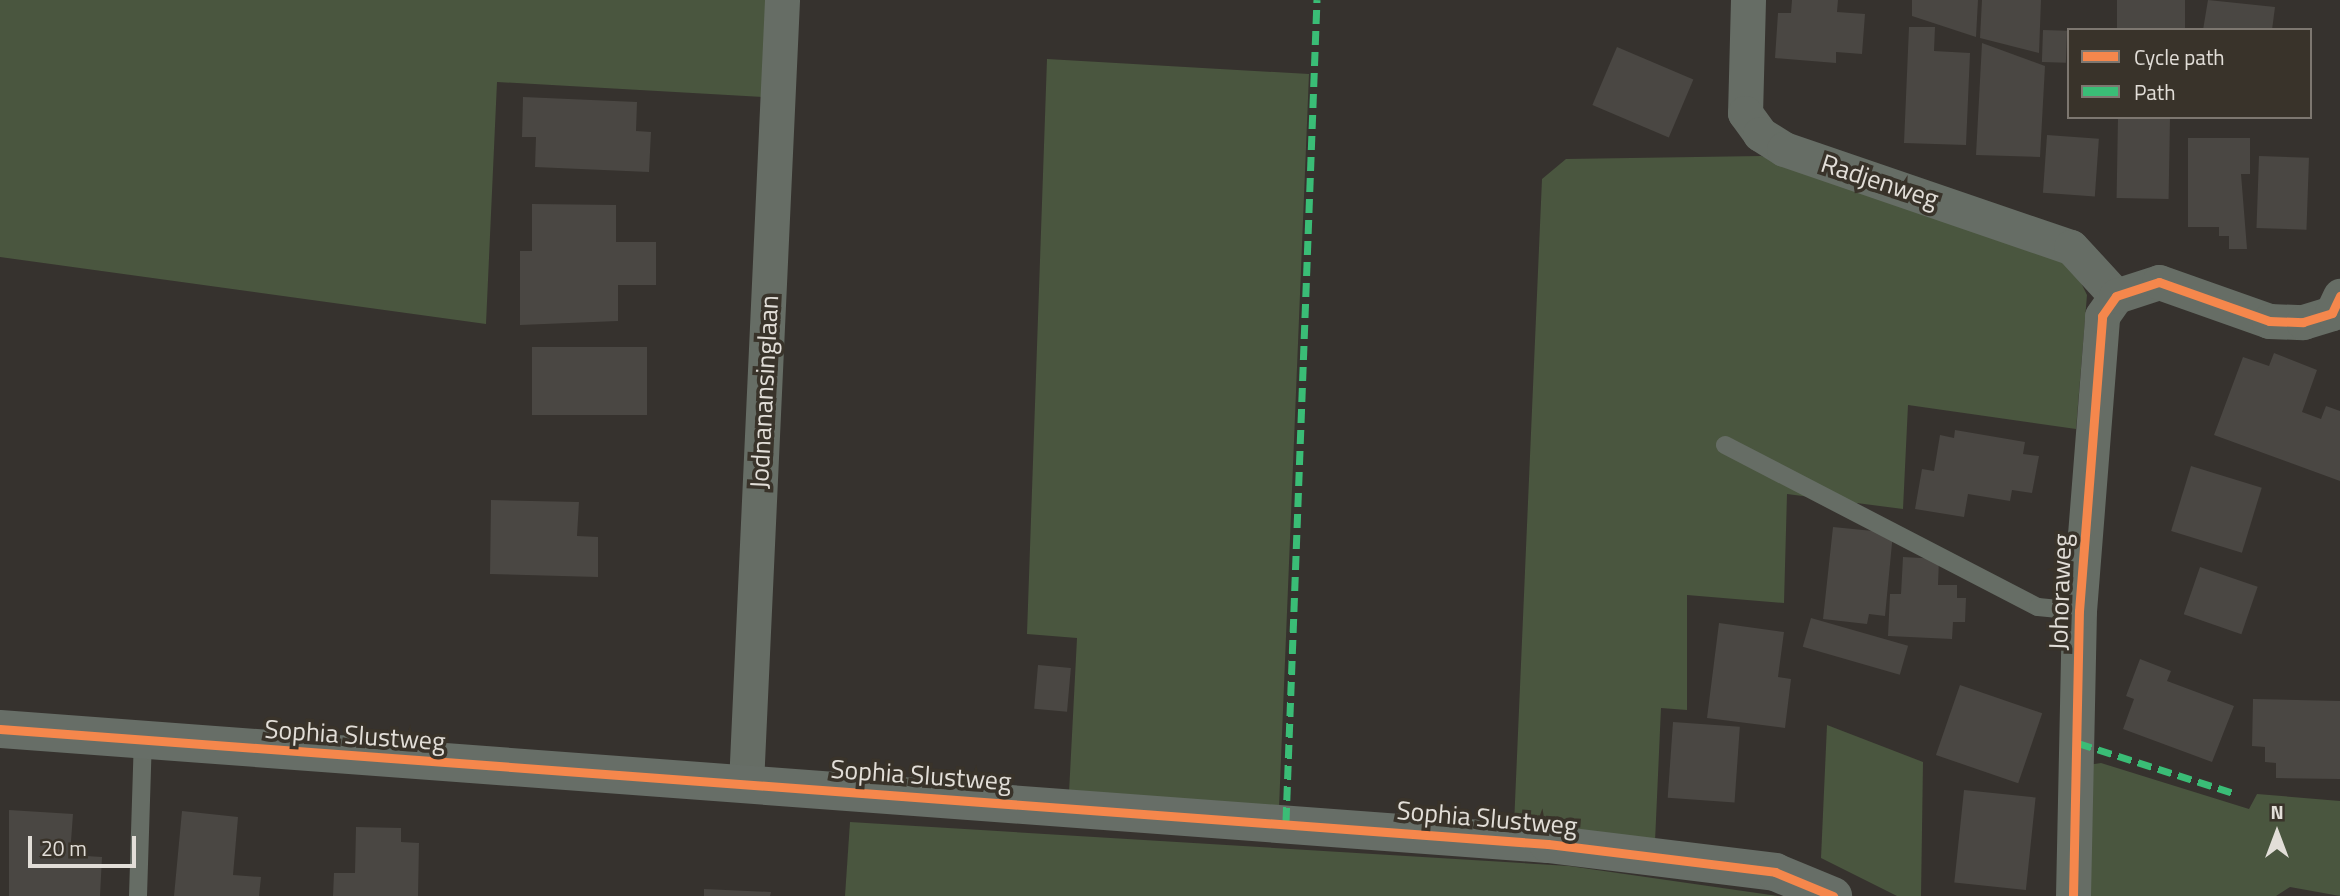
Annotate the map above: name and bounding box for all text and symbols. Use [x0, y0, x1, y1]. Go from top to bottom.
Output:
legend [2067, 28, 2312, 119]
text: Cycle path [2134, 41, 2225, 73]
text: Path [2134, 76, 2176, 108]
street label: Radjenweg [1817, 147, 1943, 215]
street label: Jodnanansinglaan [743, 294, 785, 490]
street label: Johoraweg [2042, 533, 2078, 651]
street label: Sophia Slustweg [264, 713, 446, 757]
street label: Sophia Slustweg [830, 753, 1012, 797]
street label: Sophia Slustweg [1395, 795, 1579, 841]
text: N [2270, 797, 2284, 826]
north arrow [2242, 798, 2312, 868]
scale bar [32, 822, 140, 866]
text: 20 m [41, 832, 87, 864]

